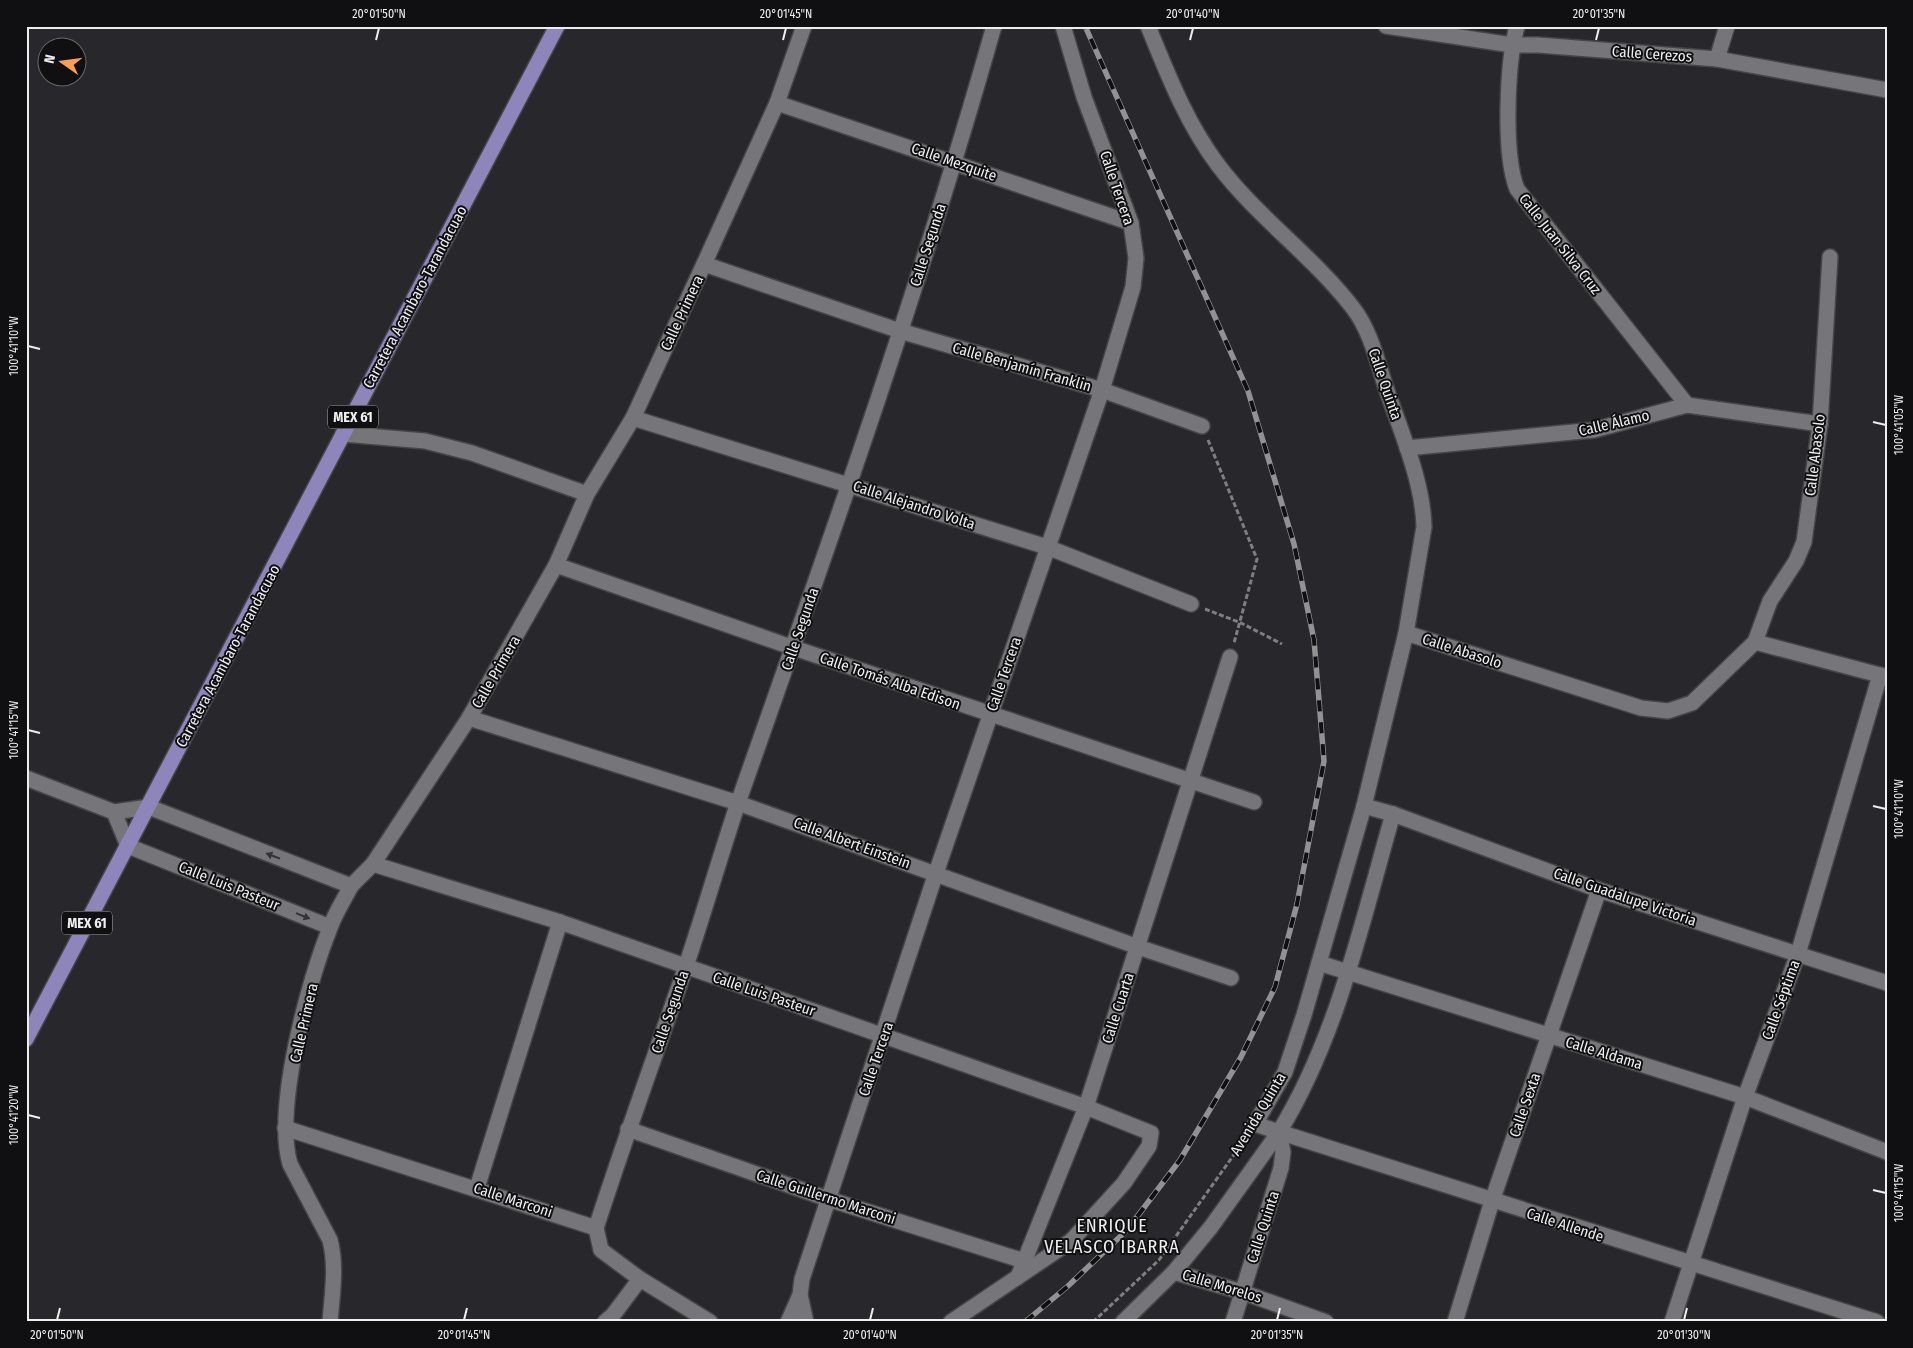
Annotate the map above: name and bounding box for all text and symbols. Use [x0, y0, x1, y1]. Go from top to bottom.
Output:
text: 20°01'50"N [352, 7, 406, 21]
text: 20°01'45"N [760, 7, 812, 21]
text: 20°01'40"N [1166, 7, 1220, 21]
text: 20°01'35"N [1573, 7, 1625, 21]
north arrow [38, 38, 88, 88]
street label: Calle Cerezos [1611, 42, 1693, 66]
text: N [41, 53, 59, 65]
street label: Calle Mezquite [909, 139, 999, 185]
street label: Calle Tercera [1096, 148, 1138, 228]
street label: Calle Juan Silva Cruz [1515, 190, 1605, 298]
street label: Calle Segunda [906, 201, 950, 289]
street label: Carretera Acambaro-Tarandacuao [359, 203, 471, 391]
street label: Calle Primera [657, 272, 707, 354]
text: 100°41'10"W [7, 316, 21, 376]
street label: Calle Benjamín Franklin [951, 339, 1093, 395]
street label: Calle Quinta [1364, 346, 1406, 422]
text: 100°41'05"W [1892, 395, 1906, 455]
road number: MEX 61 [328, 406, 378, 428]
street label: Calle Álamo [1577, 406, 1651, 440]
street label: Calle Abasolo [1801, 413, 1829, 497]
street label: Calle Alejandro Volta [851, 477, 977, 533]
street label: Carretera Acambaro-Tarandacuao [172, 562, 284, 750]
street label: Calle Segunda [777, 585, 823, 673]
street label: Calle Abasolo [1420, 630, 1504, 672]
street label: Calle Primera [468, 632, 524, 712]
street label: Calle Tercera [983, 634, 1025, 714]
street label: Calle Tomás Alba Edison [817, 648, 963, 714]
text: 100°41'15"W [7, 701, 21, 759]
text: 100°41'10"W [1892, 779, 1906, 839]
street label: Calle Albert Einstein [791, 813, 913, 873]
one-way arrow [265, 852, 280, 860]
street label: Calle Luis Pasteur [176, 858, 283, 915]
street label: Calle Guadalupe Victoria [1551, 864, 1699, 930]
road number: MEX 61 [62, 911, 112, 934]
one-way arrow [296, 913, 310, 921]
street label: Calle Séptima [1758, 958, 1804, 1042]
street label: Calle Segunda [647, 968, 693, 1056]
street label: Calle Luis Pasteur [710, 968, 818, 1020]
street label: Calle Cuarta [1098, 970, 1138, 1046]
street label: Calle Primera [286, 981, 322, 1065]
street label: Calle Tercera [855, 1019, 897, 1099]
street label: Calle Aldama [1563, 1033, 1645, 1073]
street label: Avenida Quinta [1226, 1069, 1290, 1159]
street label: Calle Sexta [1506, 1070, 1544, 1140]
text: 100°41'20"W [7, 1085, 21, 1145]
text: 100°41'15"W [1892, 1164, 1906, 1222]
street label: Calle Guillermo Marconi [754, 1166, 898, 1228]
street label: Calle Marconi [471, 1179, 555, 1221]
street label: Calle Quinta [1243, 1189, 1283, 1265]
street label: Calle Allende [1524, 1204, 1606, 1246]
district label: ENRIQUE VELASCO IBARRA [1044, 1215, 1180, 1258]
street label: Calle Morelos [1180, 1265, 1264, 1307]
text: 20°01'50"N [30, 1328, 84, 1342]
text: 20°01'45"N [438, 1328, 490, 1342]
text: 20°01'40"N [843, 1328, 897, 1342]
text: 20°01'35"N [1251, 1328, 1303, 1342]
text: 20°01'30"N [1657, 1328, 1711, 1342]

